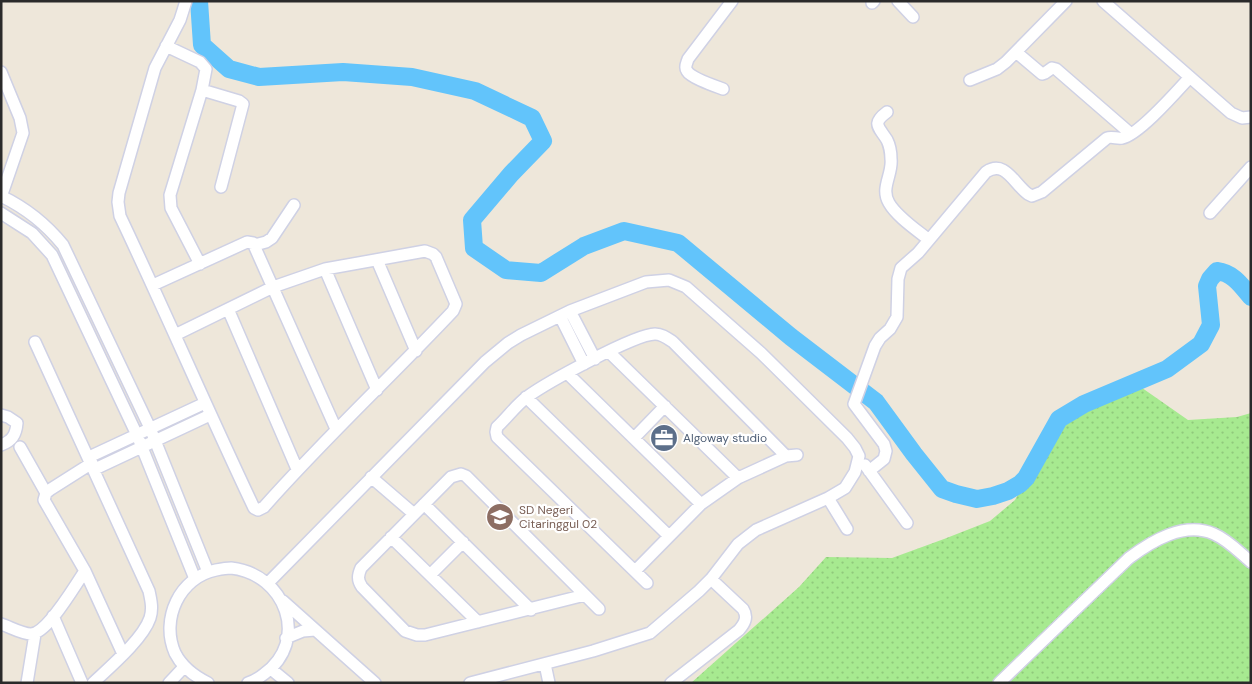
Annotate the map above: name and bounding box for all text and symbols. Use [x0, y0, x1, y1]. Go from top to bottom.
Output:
office icon: Algoway studio [649, 423, 679, 453]
place label: Algoway studio [683, 430, 767, 446]
school or university icon: SD Negeri Citaringgul 02 [485, 502, 515, 532]
place label: SD Negeri Citaringgul 02 [519, 502, 597, 532]

